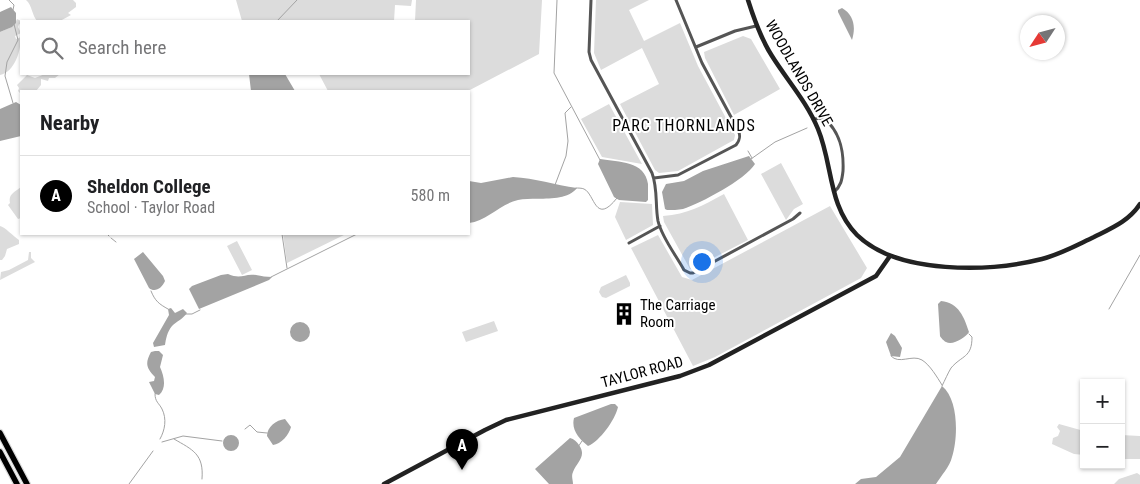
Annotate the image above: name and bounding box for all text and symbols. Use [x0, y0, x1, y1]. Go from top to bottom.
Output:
north arrow [1020, 15, 1065, 60]
street label: WOODLANDS DRIVE [761, 17, 837, 129]
search box [20, 20, 470, 75]
icon: search [38, 34, 66, 62]
text: Search here [78, 36, 166, 59]
text: Nearby [40, 111, 99, 135]
district label: PARC THORNLANDS [612, 116, 756, 135]
text: Sheldon College [87, 175, 211, 198]
text: A [51, 186, 61, 205]
text: 580 m [411, 186, 450, 205]
text: School · Taylor Road [87, 198, 215, 217]
your location [689, 249, 715, 275]
place label: The Carriage Room [640, 296, 715, 331]
building icon: The Carriage Room [611, 301, 637, 327]
street label: TAYLOR ROAD [599, 352, 685, 392]
map controls [1080, 379, 1125, 469]
button: + [1080, 379, 1125, 424]
button: − [1080, 424, 1125, 469]
pin: A [446, 429, 478, 470]

